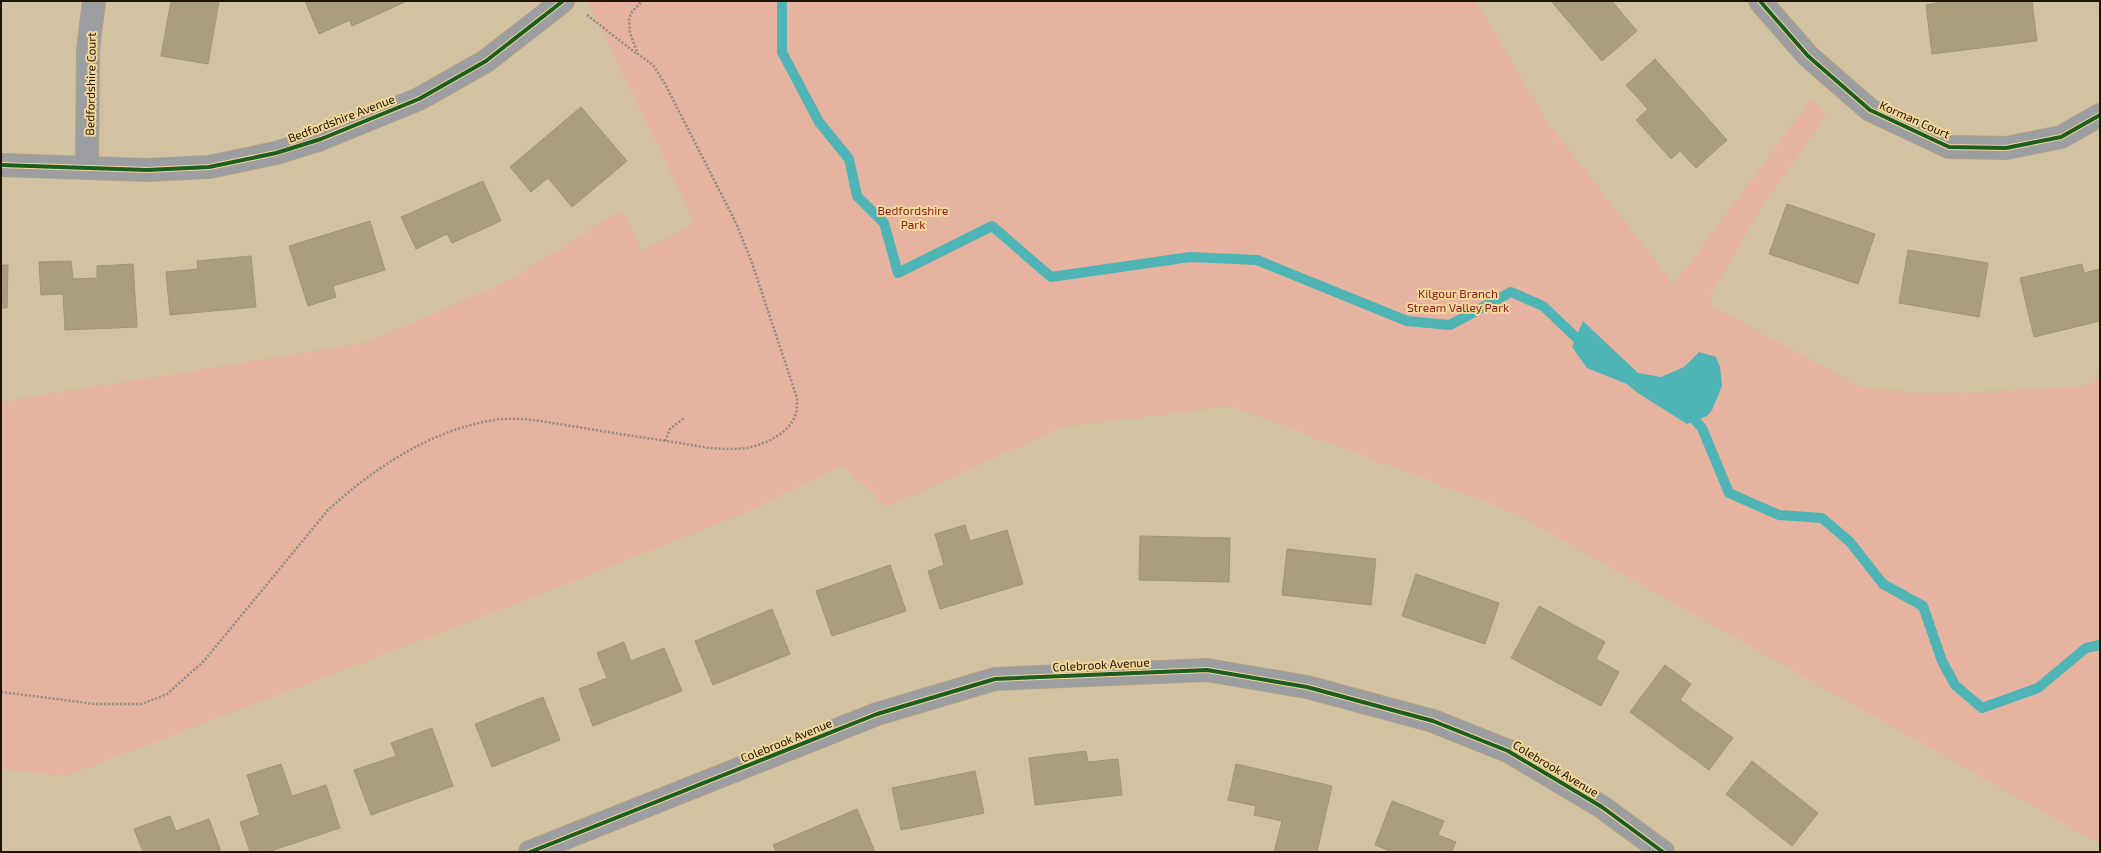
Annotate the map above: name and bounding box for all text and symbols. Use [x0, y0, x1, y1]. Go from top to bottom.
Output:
street label: Bedfordshire Court [82, 32, 98, 136]
street label: Bedfordshire Avenue [286, 91, 396, 145]
street label: Korman Court [1878, 97, 1953, 141]
park label: Bedfordshire Park [878, 203, 948, 231]
park label: Kilgour Branch Stream Valley Park [1407, 286, 1509, 314]
street label: Colebrook Avenue [1052, 654, 1150, 674]
street label: Colebrook Avenue [738, 715, 834, 765]
street label: Colebrook Avenue [1511, 737, 1601, 799]

